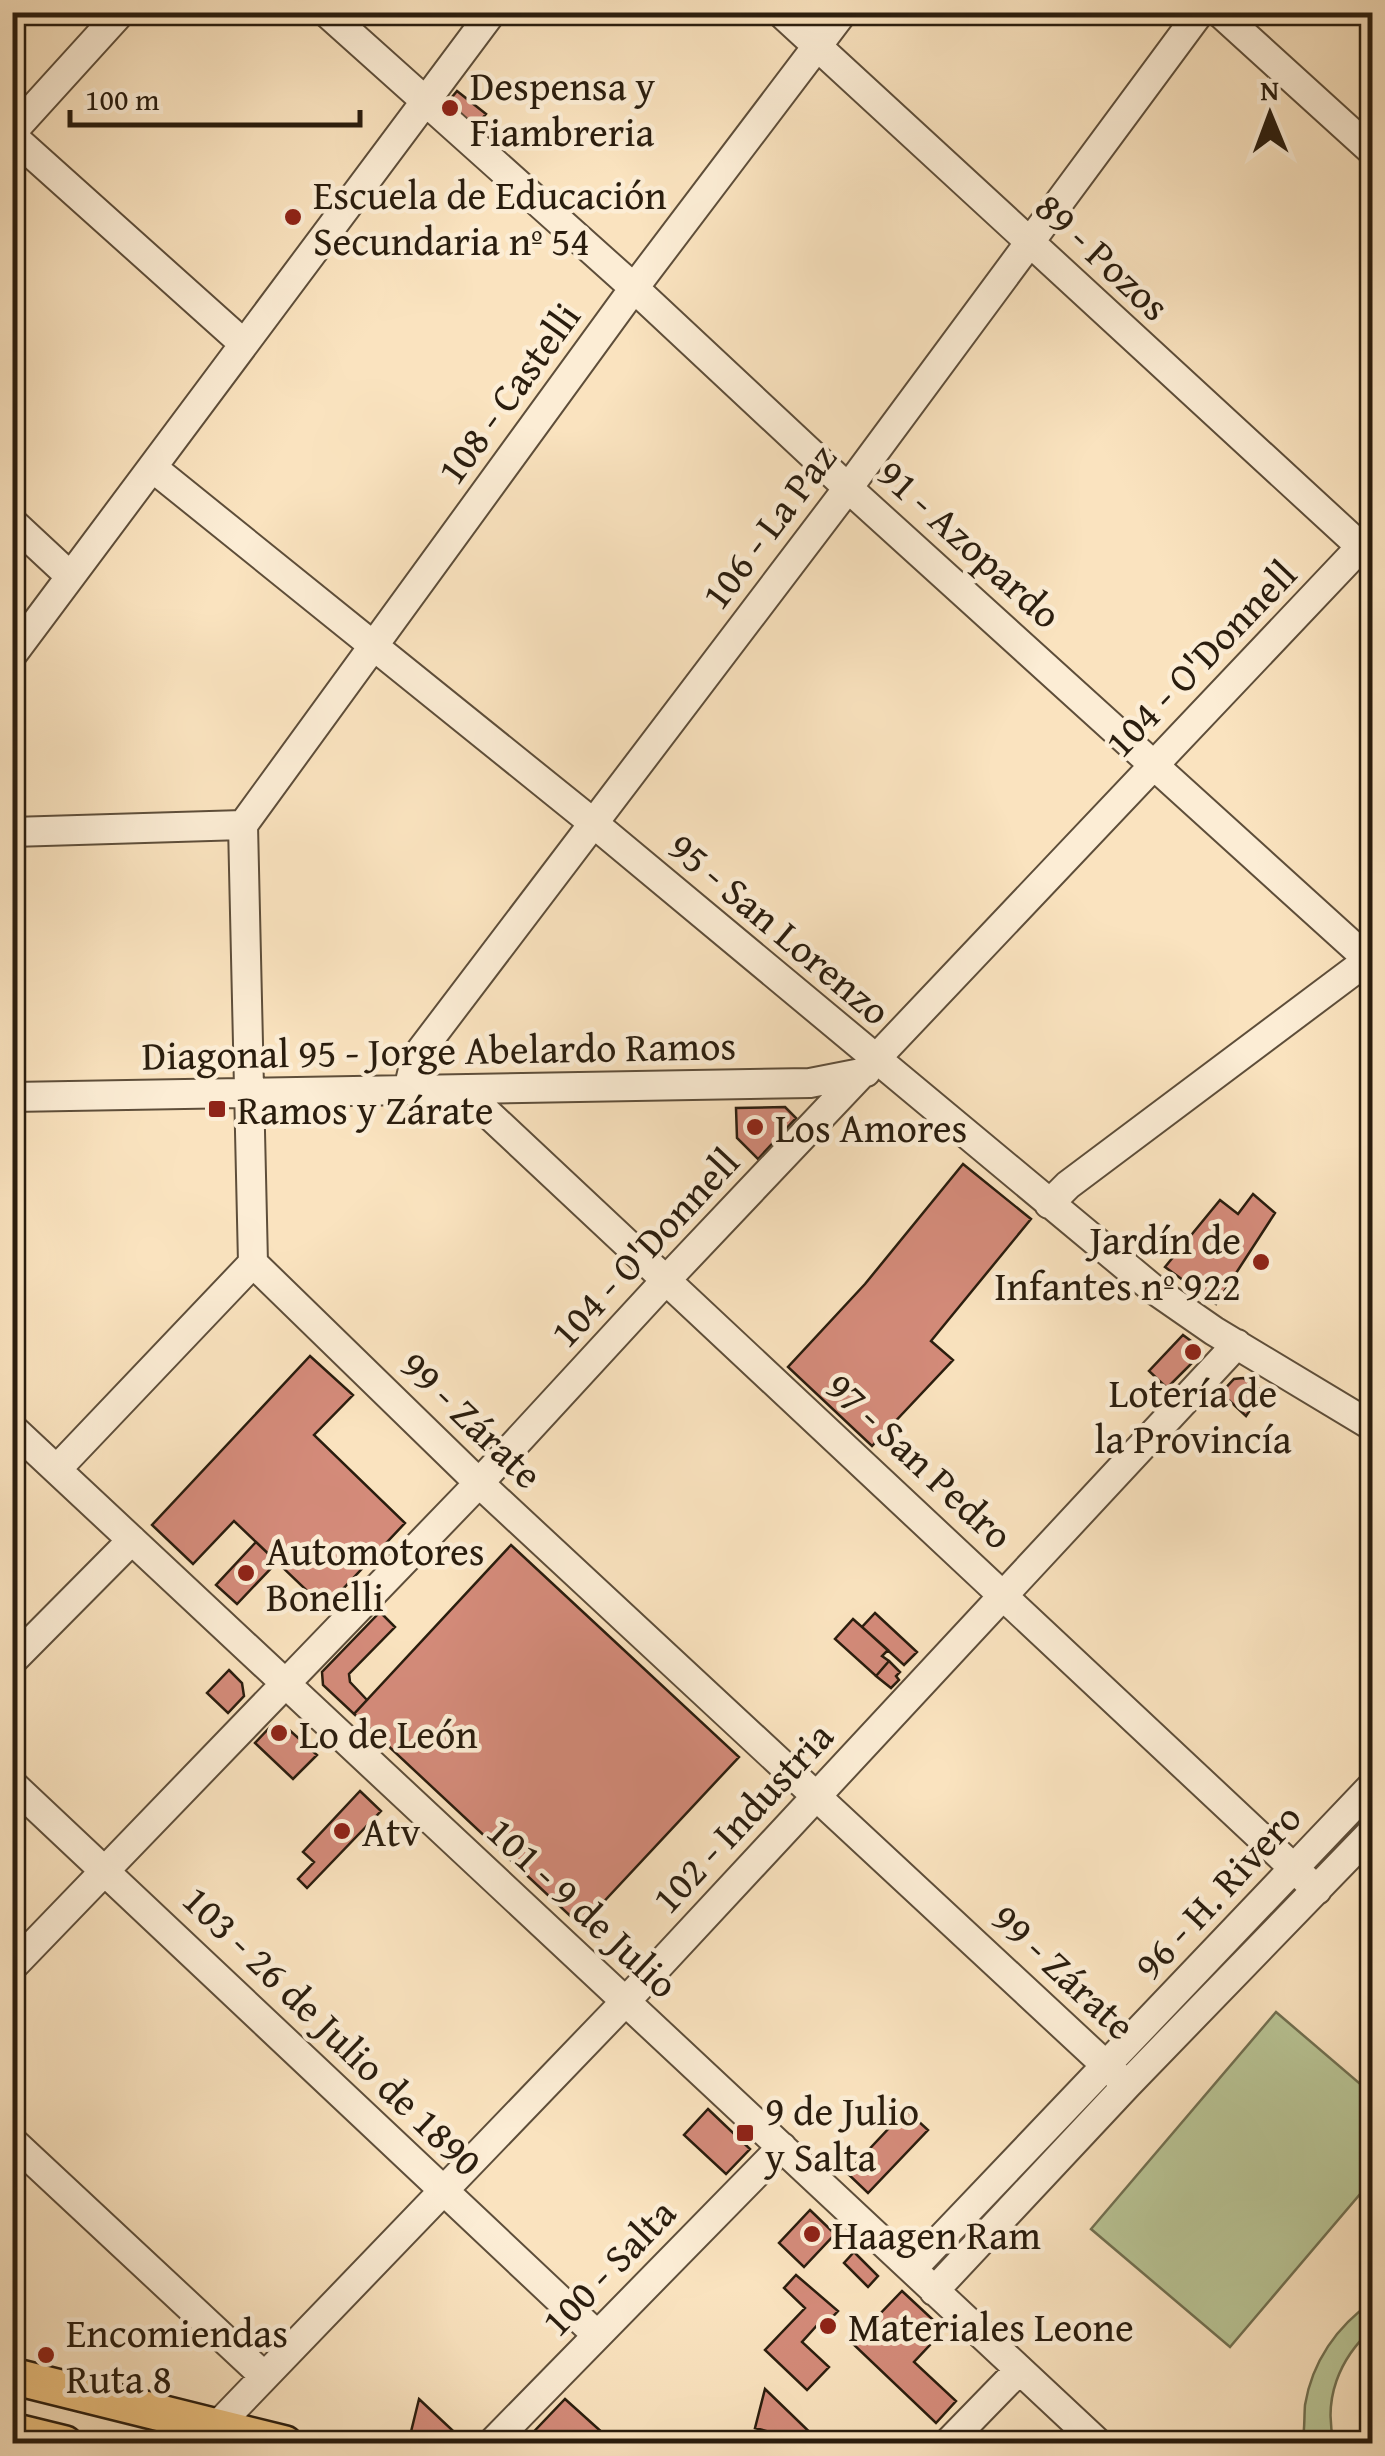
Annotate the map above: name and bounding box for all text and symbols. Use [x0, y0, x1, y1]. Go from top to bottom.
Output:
place label: Despensa y Fiambreria [470, 56, 655, 161]
scale bar [70, 65, 360, 127]
north arrow [1220, 65, 1320, 165]
text: N [1260, 69, 1280, 110]
text: 100 m [85, 77, 160, 121]
marker: Despensa y Fiambreria [439, 97, 461, 119]
place label: Escuela de Educación Secundaria nº 54 [313, 165, 667, 270]
street label: 89 - Pozos [1022, 178, 1184, 334]
marker: Escuela de Educación Secundaria nº 54 [282, 206, 304, 228]
street label: 108 - Castelli [422, 290, 594, 496]
street label: 106 - La Paz [686, 431, 850, 621]
street label: 91 - Azopardo [865, 444, 1075, 642]
street label: 104 - O'Donnell [1090, 546, 1310, 770]
street label: 95 - San Lorenzo [656, 817, 904, 1039]
street label: Diagonal 95 - Jorge Abelardo Ramos [141, 1015, 737, 1085]
place label: Ramos y Zárate [237, 1080, 493, 1139]
marker: Ramos y Zárate [206, 1098, 228, 1120]
place label: Los Amores [775, 1098, 967, 1157]
marker: Los Amores [744, 1116, 766, 1138]
street label: 104 - O'Donnell [536, 1134, 752, 1360]
place label: Jardín de Infantes nº 922 [994, 1210, 1241, 1315]
marker: Jardín de Infantes nº 922 [1250, 1251, 1272, 1273]
street label: 99 - Zárate [388, 1336, 556, 1502]
marker: Lotería de la Provincía [1182, 1341, 1204, 1363]
street label: 97 - San Pedro [813, 1357, 1027, 1563]
place label: Lotería de la Provincía [1094, 1363, 1292, 1468]
place label: Automotores Bonelli [266, 1521, 485, 1626]
marker: Automotores Bonelli [235, 1562, 257, 1584]
place label: Lo de León [299, 1704, 478, 1763]
street label: 102 - Industria [637, 1708, 847, 1926]
marker: Lo de León [268, 1722, 290, 1744]
street label: 96 - H. Rivero [1119, 1789, 1315, 1993]
place label: Atv [362, 1802, 420, 1861]
street label: 101 - 9 de Julio [474, 1802, 692, 2012]
marker: Atv [331, 1820, 353, 1842]
street label: 103 - 26 de Julio de 1890 [170, 1871, 496, 2189]
street label: 99 - Zárate [979, 1889, 1149, 2053]
place label: 9 de Julio y Salta [763, 2081, 919, 2186]
marker: 9 de Julio y Salta [734, 2122, 756, 2144]
street label: 100 - Salta [527, 2185, 689, 2349]
place label: Haagen Ram [832, 2205, 1041, 2264]
marker: Haagen Ram [801, 2223, 823, 2245]
place label: Materiales Leone [848, 2297, 1134, 2356]
place label: Encomiendas Ruta 8 [66, 2303, 288, 2408]
marker: Materiales Leone [817, 2315, 839, 2337]
marker: Encomiendas Ruta 8 [35, 2344, 57, 2366]

